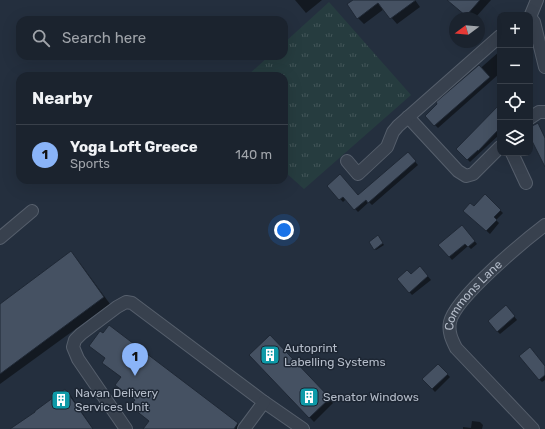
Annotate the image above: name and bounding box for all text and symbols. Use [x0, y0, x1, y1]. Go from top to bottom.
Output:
north arrow [449, 12, 485, 48]
map controls [497, 12, 533, 156]
button: + [497, 12, 533, 48]
search box [16, 16, 288, 60]
icon: search [30, 27, 52, 49]
text: Search here [62, 29, 146, 47]
button: − [497, 48, 533, 84]
button: locate [497, 84, 533, 120]
text: Nearby [32, 88, 93, 108]
button: layers [497, 120, 533, 156]
text: Yoga Loft Greece [70, 138, 198, 156]
text: 1 [42, 147, 48, 162]
text: 140 m [235, 147, 272, 162]
text: Sports [70, 156, 110, 171]
your location [274, 220, 294, 240]
street label: Commons Lane [442, 257, 505, 331]
place label: Autoprint Labelling Systems [284, 341, 386, 369]
pin: 1 [122, 343, 148, 376]
building icon: Autoprint Labelling Systems [259, 344, 281, 366]
place label: Navan Delivery Services Unit [75, 386, 159, 414]
building icon: Senator Windows [298, 386, 320, 408]
building icon: Navan Delivery Services Unit [50, 389, 72, 411]
place label: Senator Windows [323, 390, 419, 404]

